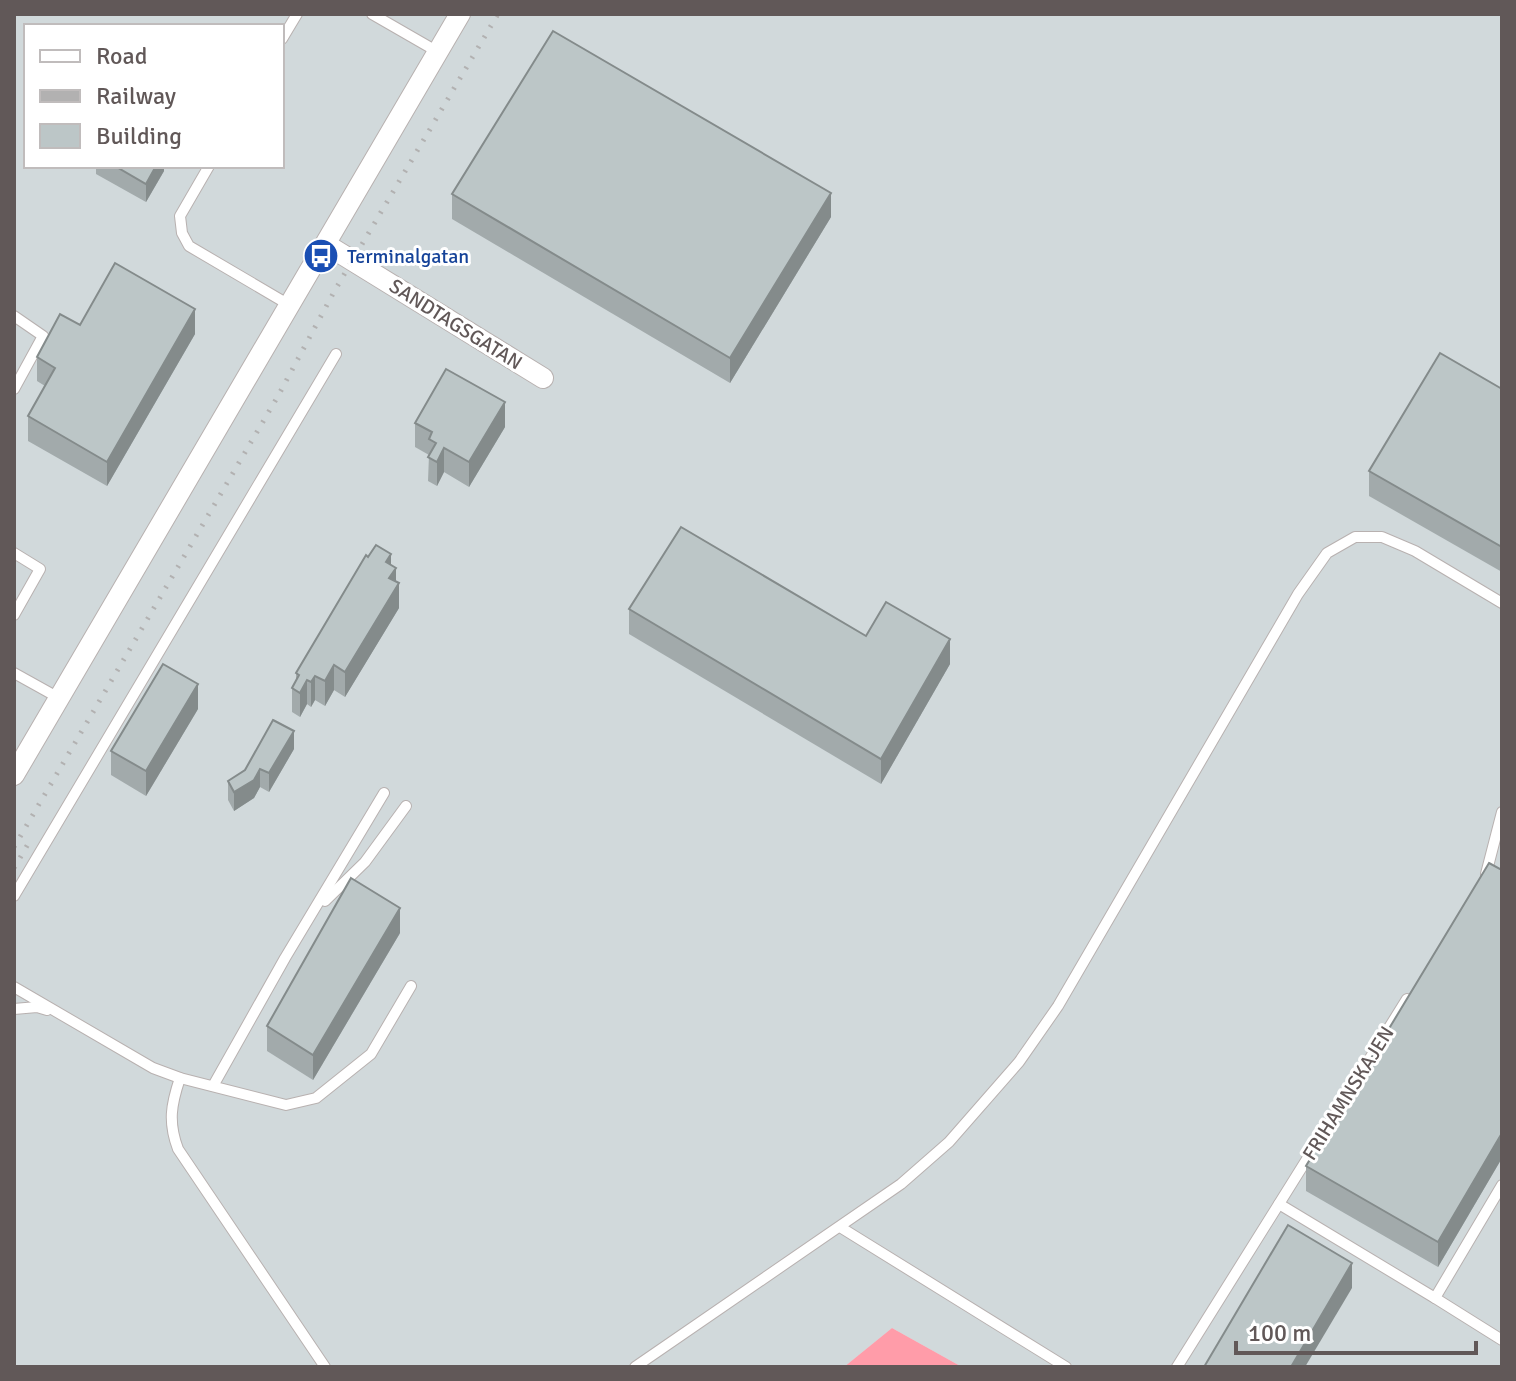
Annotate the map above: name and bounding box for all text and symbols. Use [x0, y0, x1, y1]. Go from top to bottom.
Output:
legend [24, 24, 284, 168]
text: Road [96, 41, 147, 71]
text: Railway [96, 81, 176, 111]
text: Building [96, 121, 182, 151]
bus stop icon: Terminalgatan [302, 237, 340, 275]
place label: Terminalgatan [347, 244, 469, 269]
street label: SANDTAGSGATAN [385, 273, 527, 375]
street label: FRIHAMNSKAJEN [1297, 1022, 1400, 1165]
scale bar [1236, 1305, 1476, 1355]
text: 100 m [1248, 1318, 1311, 1348]

